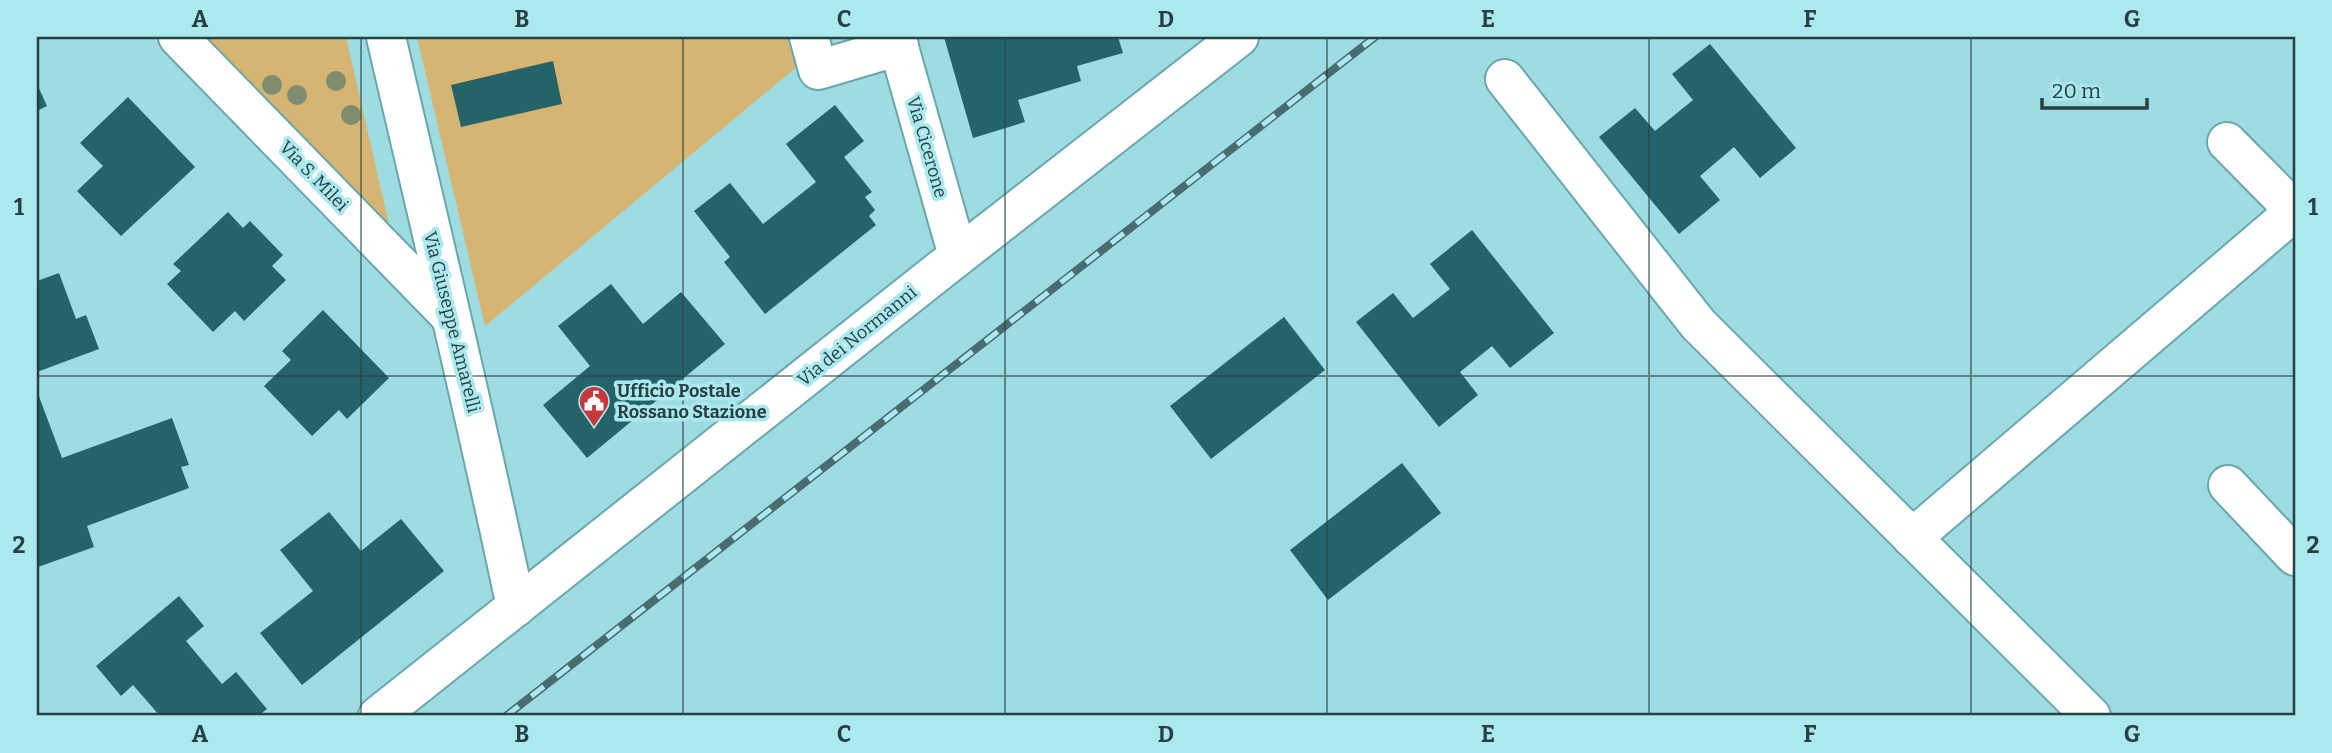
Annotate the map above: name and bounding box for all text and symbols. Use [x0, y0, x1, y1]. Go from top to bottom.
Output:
text: A [192, 5, 209, 33]
text: B [515, 5, 529, 33]
text: C [837, 5, 851, 33]
text: D [1158, 5, 1174, 33]
text: E [1481, 5, 1495, 33]
text: F [1804, 5, 1817, 33]
text: G [2124, 5, 2141, 33]
scale bar [2042, 66, 2146, 110]
text: 20 m [2052, 78, 2101, 104]
street label: Via Cicerone [902, 94, 952, 200]
street label: Via S. Milei [275, 136, 353, 216]
text: 1 [14, 193, 24, 221]
text: 1 [2308, 193, 2318, 221]
street label: Via Giuseppe Amarelli [419, 229, 485, 415]
street label: Via dei Normanni [793, 281, 921, 391]
place label: Ufficio Postale Rossano Stazione [617, 380, 767, 423]
public building icon: Ufficio Postale Rossano Stazione [577, 384, 611, 428]
text: 2 [13, 531, 26, 559]
text: 2 [2307, 531, 2320, 559]
text: A [192, 720, 209, 748]
text: B [515, 720, 529, 748]
text: C [837, 720, 851, 748]
text: D [1158, 720, 1174, 748]
text: E [1481, 720, 1495, 748]
text: F [1804, 720, 1817, 748]
text: G [2124, 720, 2141, 748]

